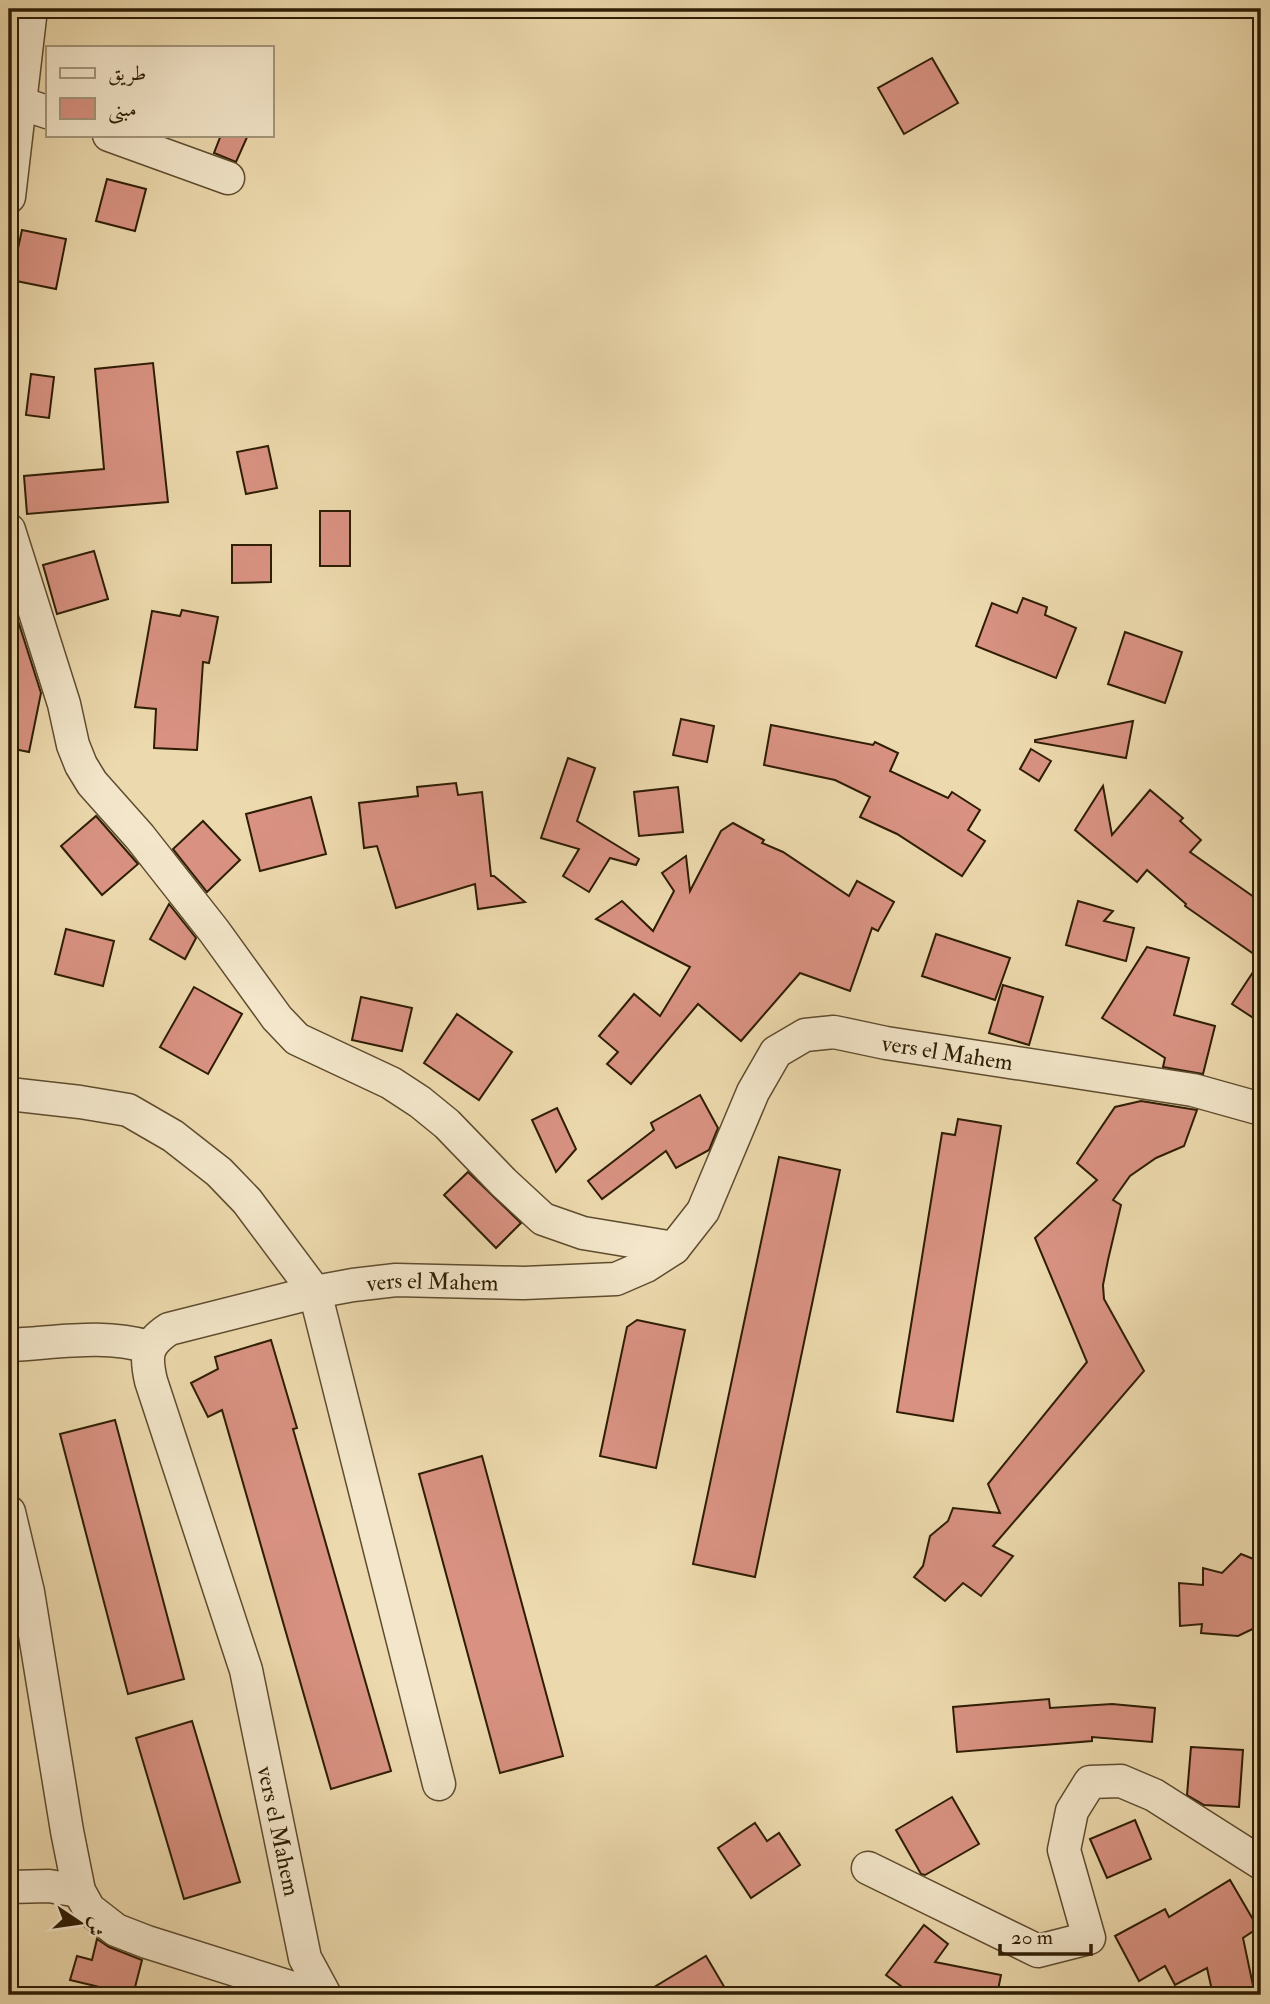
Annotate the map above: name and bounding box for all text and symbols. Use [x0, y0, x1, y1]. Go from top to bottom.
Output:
legend [46, 46, 273, 136]
text: طريق [108, 60, 146, 87]
text: مبنى [108, 96, 137, 124]
street label: vers el Mahem [879, 1028, 1015, 1077]
street label: vers el Mahem [364, 1266, 499, 1298]
street label: vers el Mahem [250, 1763, 306, 1899]
north arrow [46, 1888, 116, 1958]
scale bar [1000, 1913, 1092, 1957]
text: ش [82, 1915, 109, 1938]
text: 20 m [1011, 1924, 1053, 1951]

